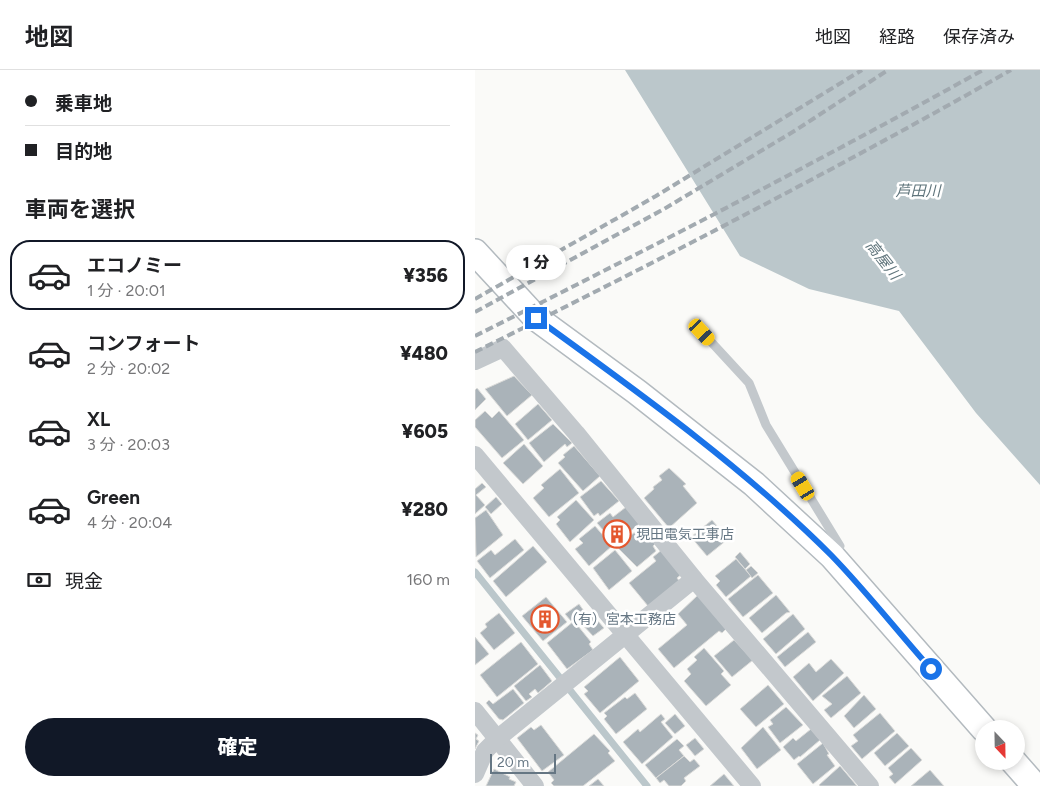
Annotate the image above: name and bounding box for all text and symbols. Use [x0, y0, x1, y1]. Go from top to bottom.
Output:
text: 地図 [25, 22, 73, 51]
text: 地図 [815, 26, 851, 48]
text: 経路 [879, 26, 915, 48]
text: 保存済み [943, 26, 1015, 48]
text: 乗車地 [55, 92, 112, 115]
text: 目的地 [55, 140, 112, 163]
water label: 芦田川 [895, 182, 942, 200]
text: 車両を選択 [25, 196, 135, 223]
water label: 高屋川 [862, 237, 905, 285]
callout: 1 分 [506, 246, 566, 280]
icon: car [27, 253, 72, 298]
text: 1 分 [523, 253, 549, 272]
text: エコノミー [87, 254, 182, 277]
text: ¥356 [403, 264, 448, 287]
text: 1 分 · 20:01 [87, 281, 166, 300]
route end [525, 307, 547, 329]
car [686, 316, 717, 348]
icon: car [27, 331, 72, 376]
text: コンフォート [87, 332, 200, 355]
text: ¥480 [400, 342, 448, 365]
text: 2 分 · 20:02 [87, 359, 170, 378]
text: XL [87, 408, 110, 431]
icon: car [27, 409, 72, 454]
text: ¥605 [402, 420, 448, 443]
text: 3 分 · 20:03 [87, 435, 170, 454]
car [788, 469, 817, 503]
text: Green [87, 486, 140, 509]
icon: car [27, 487, 72, 532]
text: ¥280 [401, 498, 448, 521]
text: 4 分 · 20:04 [87, 513, 172, 532]
building icon: 現田電気工事店 [602, 519, 632, 549]
place label: 現田電気工事店 [636, 526, 734, 543]
icon: cash [25, 566, 53, 594]
text: 現金 [65, 570, 103, 593]
text: 160 m [407, 570, 450, 589]
building icon: （有）宮本工務店 [530, 604, 560, 634]
place label: （有）宮本工務店 [564, 611, 676, 628]
route start [920, 658, 942, 680]
button: 確定 [25, 718, 450, 776]
north arrow [975, 720, 1025, 770]
map controls [975, 720, 1025, 770]
scale bar [490, 751, 556, 774]
text: 20 m [497, 754, 529, 771]

